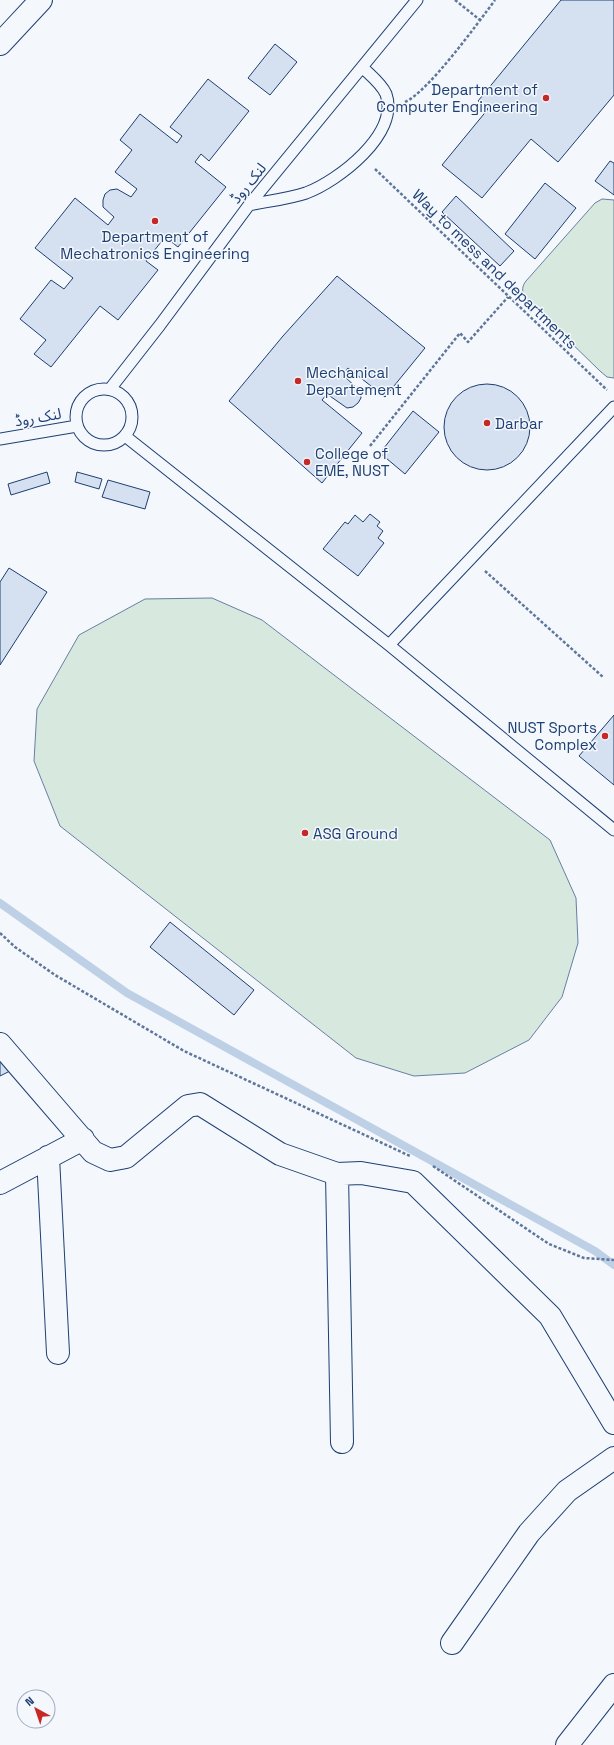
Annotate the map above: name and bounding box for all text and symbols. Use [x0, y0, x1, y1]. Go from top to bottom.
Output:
place label: Department of Computer Engineering [376, 80, 538, 116]
marker: Department of Computer Engineering [541, 93, 551, 103]
street label: لنک روڈ [226, 159, 270, 207]
street label: Way to mess and departments [409, 185, 581, 353]
marker: Department of Mechatronics Engineering [150, 216, 160, 226]
place label: Department of Mechatronics Engineering [60, 227, 250, 263]
place label: Mechanical Departement [306, 363, 402, 399]
marker: Mechanical Departement [293, 376, 303, 386]
street label: لنک روڈ [13, 404, 63, 430]
place label: Darbar [495, 414, 544, 433]
marker: Darbar [482, 418, 492, 428]
place label: College of EME, NUST [315, 444, 390, 480]
marker: College of EME, NUST [302, 457, 312, 467]
place label: NUST Sports Complex [507, 718, 597, 754]
marker: NUST Sports Complex [600, 731, 610, 741]
place label: ASG Ground [313, 824, 398, 843]
marker: ASG Ground [300, 828, 310, 838]
north arrow [16, 1689, 56, 1729]
text: N [22, 1694, 37, 1709]

